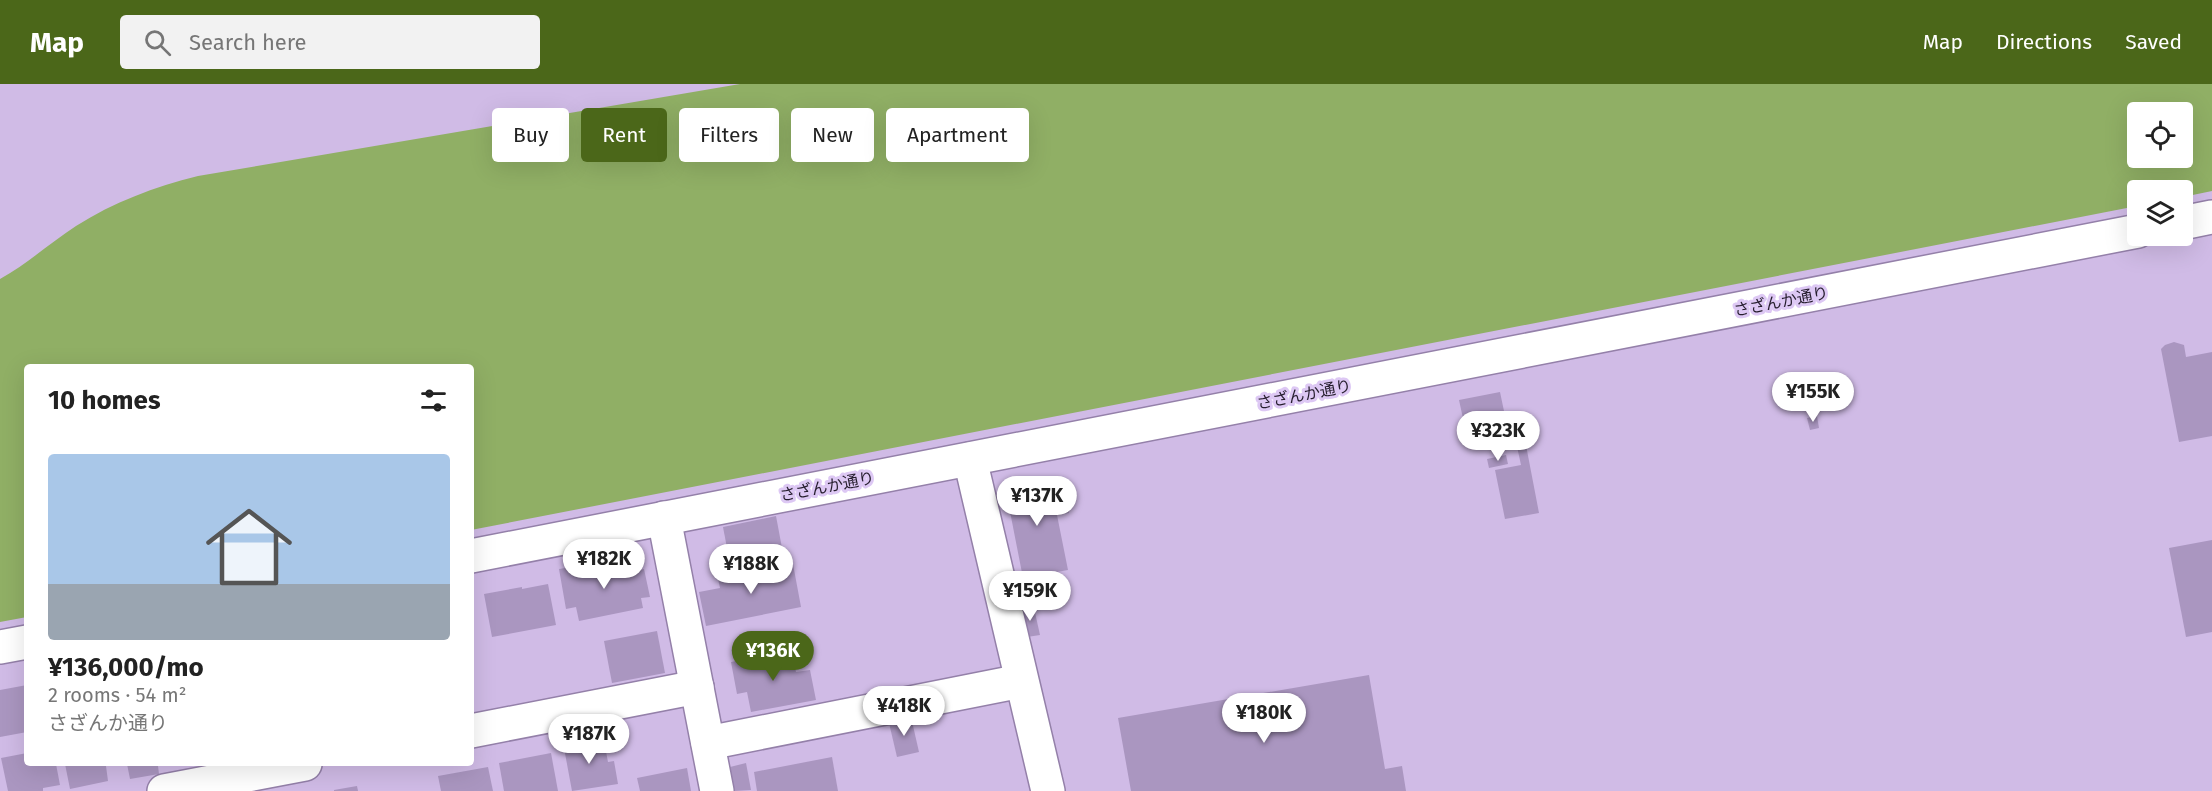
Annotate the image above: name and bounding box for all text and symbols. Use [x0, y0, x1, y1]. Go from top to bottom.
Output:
search box [120, 15, 540, 69]
text: Map [30, 26, 84, 59]
icon: search [141, 26, 174, 59]
text: Search here [189, 29, 307, 56]
text: Map [1923, 29, 1963, 55]
text: Directions [1996, 29, 2092, 55]
text: Saved [2125, 29, 2182, 55]
map controls [2127, 102, 2193, 246]
button: locate [2127, 102, 2193, 168]
chip: Buy [492, 108, 569, 162]
chip: Rent [581, 108, 667, 162]
chip: Filters [679, 108, 779, 162]
chip: New [791, 108, 874, 162]
chip: Apartment [886, 108, 1029, 162]
button: layers [2127, 180, 2193, 246]
street label: さざんか通り [1732, 283, 1830, 320]
pin: ¥155K [1771, 372, 1855, 423]
street label: さざんか通り [1255, 376, 1353, 413]
text: ¥155K [1786, 379, 1840, 403]
icon: filters [417, 384, 450, 417]
text: 10 homes [48, 385, 161, 416]
pin: ¥323K [1456, 411, 1540, 462]
text: ¥323K [1471, 418, 1525, 442]
street label: さざんか通り [778, 468, 876, 505]
pin: ¥137K [995, 476, 1079, 527]
text: ¥137K [1011, 483, 1063, 507]
icon: home [195, 493, 303, 601]
pin: ¥182K [562, 539, 646, 590]
pin: ¥188K [709, 544, 793, 595]
text: ¥182K [577, 546, 631, 570]
text: ¥188K [723, 551, 779, 575]
pin: ¥159K [988, 571, 1072, 622]
text: ¥159K [1003, 578, 1057, 602]
pin: ¥136K [731, 631, 815, 682]
text: ¥136K [746, 638, 800, 662]
text: ¥136,000/mo [48, 652, 204, 683]
text: 2 rooms · 54 m² [48, 683, 187, 707]
pin: ¥418K [862, 686, 946, 737]
text: ¥418K [877, 693, 931, 717]
pin: ¥180K [1222, 693, 1306, 744]
text: ¥180K [1236, 700, 1292, 724]
text: さざんか通り [48, 711, 168, 735]
pin: ¥187K [547, 714, 631, 765]
text: ¥187K [562, 721, 616, 745]

